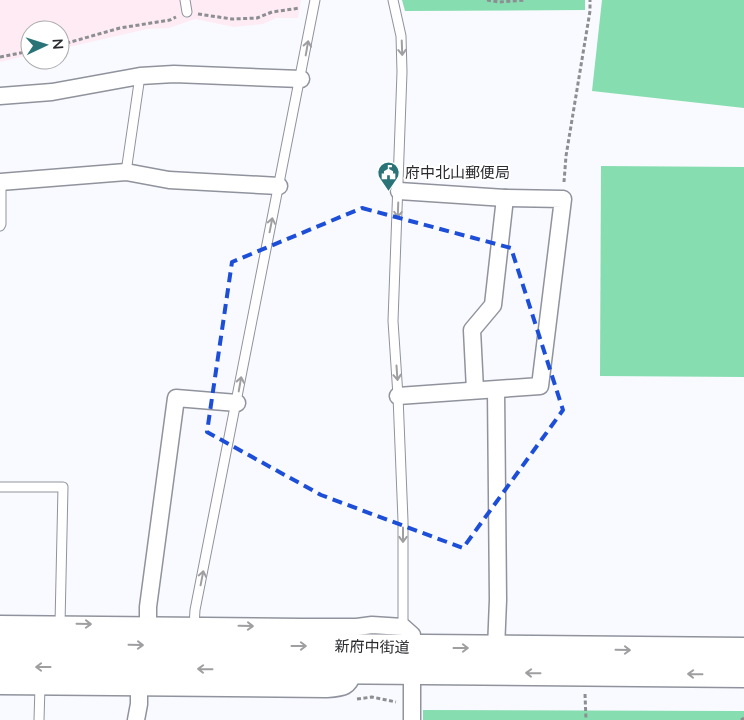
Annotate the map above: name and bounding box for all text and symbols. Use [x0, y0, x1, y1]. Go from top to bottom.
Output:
north arrow [20, 20, 70, 70]
text: N [50, 38, 67, 50]
one-way arrow [397, 40, 406, 56]
one-way arrow [302, 41, 312, 57]
public building icon: 府中北山郵便局 [377, 161, 401, 192]
place label: 府中北山郵便局 [405, 163, 510, 181]
one-way arrow [393, 202, 402, 218]
one-way arrow [267, 217, 276, 233]
one-way arrow [392, 364, 401, 380]
one-way arrow [236, 377, 246, 393]
one-way arrow [398, 526, 408, 543]
one-way arrow [197, 570, 207, 586]
one-way arrow [75, 620, 91, 629]
one-way arrow [238, 622, 254, 631]
street label: 新府中街道 [334, 636, 410, 656]
one-way arrow [128, 641, 144, 650]
one-way arrow [290, 641, 306, 651]
one-way arrow [452, 643, 468, 653]
one-way arrow [614, 645, 631, 655]
one-way arrow [35, 662, 52, 672]
one-way arrow [198, 664, 214, 674]
one-way arrow [525, 668, 541, 677]
one-way arrow [688, 669, 704, 679]

